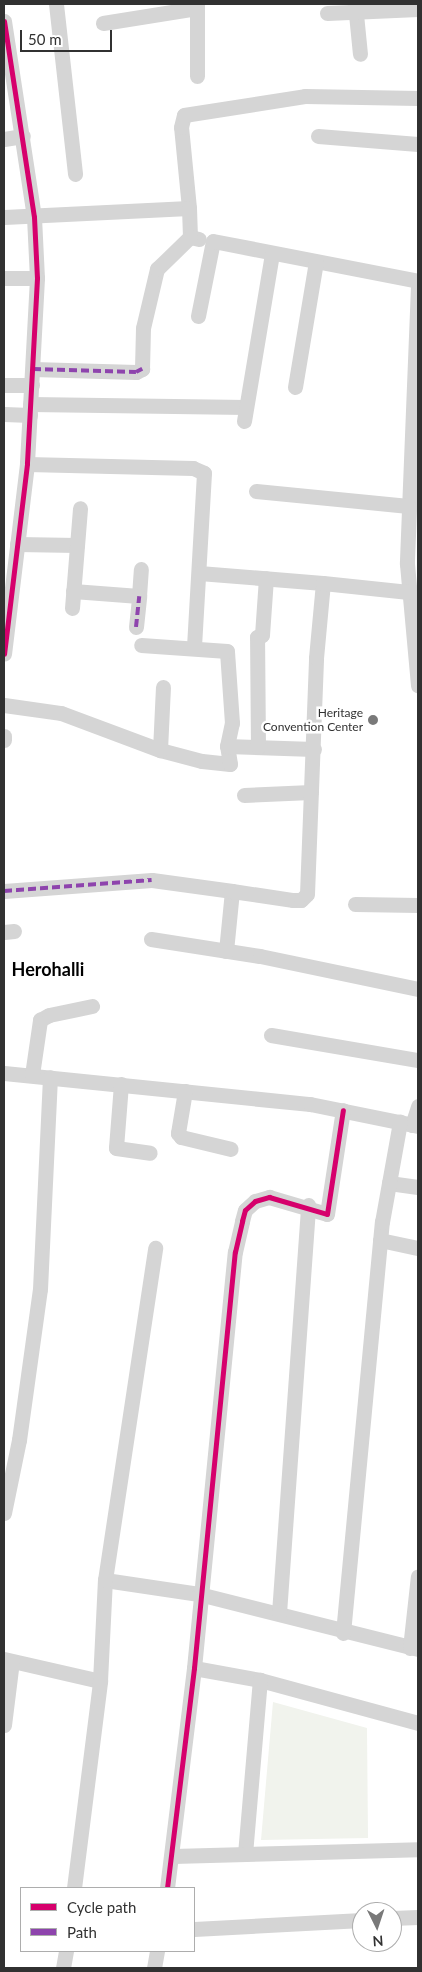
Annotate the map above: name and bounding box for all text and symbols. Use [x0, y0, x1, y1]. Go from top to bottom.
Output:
scale bar [22, 20, 115, 52]
text: 50 m [28, 30, 62, 48]
place label: Heritage Convention Center [263, 706, 363, 734]
marker: Heritage Convention Center [367, 714, 379, 726]
district label: Herohalli [12, 958, 84, 980]
legend [20, 1887, 195, 1952]
text: Cycle path [67, 1898, 136, 1916]
north arrow [352, 1902, 402, 1952]
text: Path [67, 1923, 97, 1941]
text: N [372, 1933, 384, 1950]

